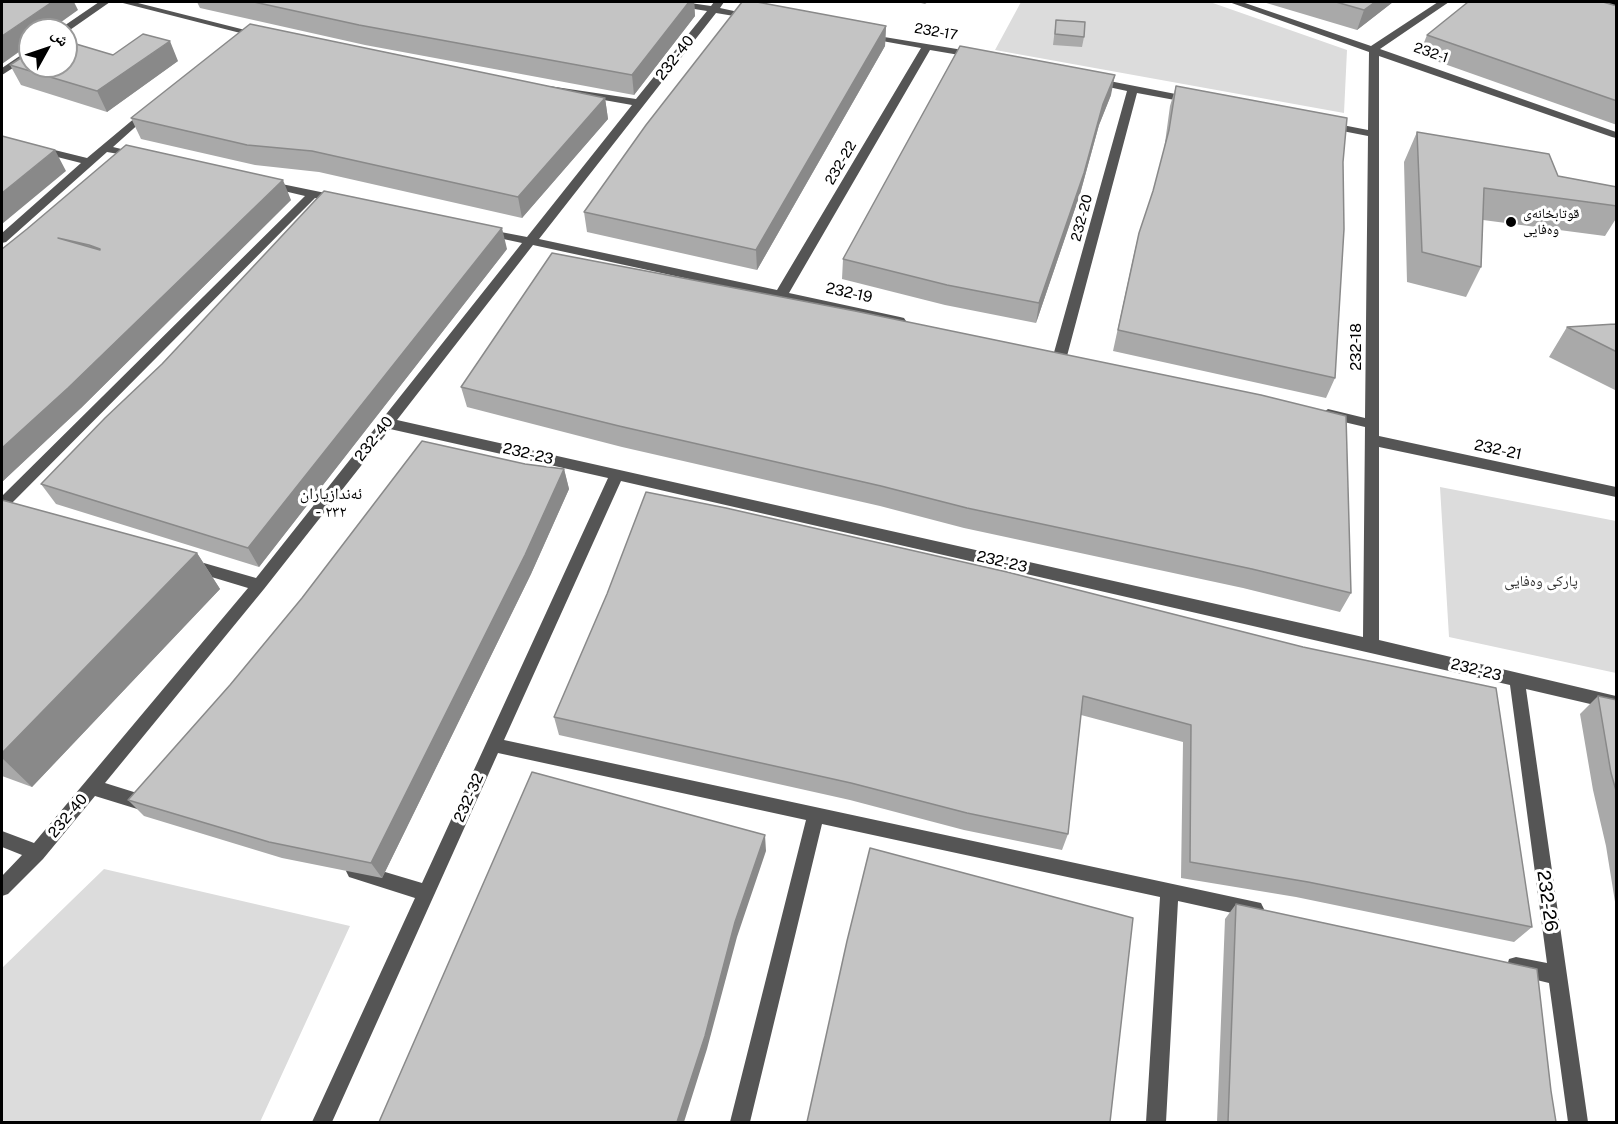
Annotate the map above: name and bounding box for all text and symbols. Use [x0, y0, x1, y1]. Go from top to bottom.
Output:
north arrow [18, 18, 78, 78]
street label: 232-17 [913, 20, 959, 44]
text: ش [48, 25, 73, 50]
street label: 232-40 [652, 32, 698, 84]
street label: 232-1 [1412, 39, 1450, 67]
street label: 232-22 [822, 138, 860, 188]
street label: 232-20 [1068, 193, 1096, 243]
place label: قوتابخانەی وەفایی [1523, 206, 1579, 238]
marker: قوتابخانەی وەفایی [1504, 215, 1518, 229]
street label: 232-19 [824, 279, 874, 307]
street label: 232-18 [1347, 323, 1365, 371]
street label: 232-40 [351, 413, 397, 465]
street label: 232-21 [1473, 436, 1523, 464]
street label: 232-23 [501, 439, 555, 469]
district label: ئەندازیاران - ٢٣٢ [300, 484, 362, 522]
street label: 232-23 [975, 547, 1029, 577]
park label: پارکی وەفایی [1504, 572, 1578, 590]
street label: 232-23 [1449, 655, 1503, 685]
street label: 232-32 [450, 771, 488, 825]
street label: 232-40 [45, 790, 91, 842]
street label: 232-26 [1532, 869, 1562, 933]

